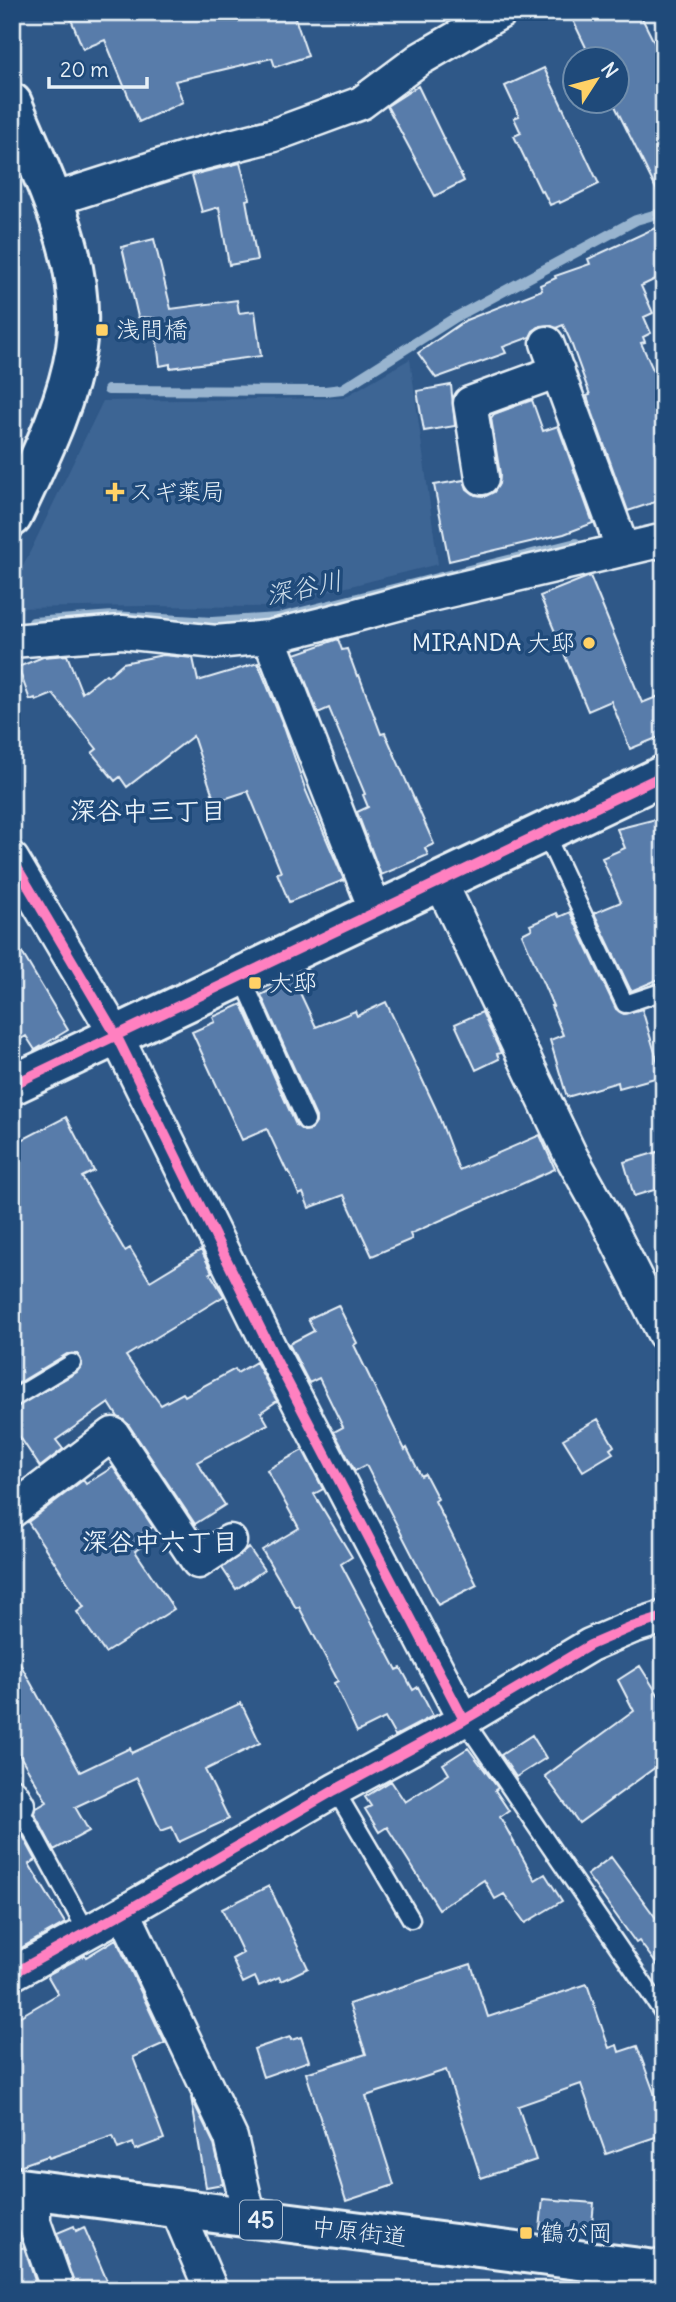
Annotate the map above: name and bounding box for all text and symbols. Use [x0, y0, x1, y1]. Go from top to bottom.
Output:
scale bar [49, 46, 147, 90]
north arrow [560, 46, 630, 116]
text: 20 m [60, 56, 109, 83]
text: N [596, 58, 623, 82]
place label: 浅間橋 [116, 314, 188, 344]
marker: 浅間橋 [94, 322, 110, 338]
place label: スギ薬局 [129, 476, 225, 506]
marker: スギ薬局 [107, 484, 123, 500]
water label: 深谷川 [262, 563, 345, 612]
place label: MIRANDA 大邸 [412, 627, 575, 657]
marker: MIRANDA 大邸 [581, 635, 597, 651]
district label: 深谷中三丁目 [70, 794, 226, 827]
place label: 大邸 [269, 967, 317, 997]
marker: 大邸 [247, 975, 263, 991]
district label: 深谷中六丁目 [82, 1525, 238, 1558]
road number: 45 [240, 2200, 282, 2240]
street label: 中原街道 [310, 2210, 409, 2252]
place label: 鶴が岡 [540, 2217, 612, 2247]
marker: 鶴が岡 [518, 2225, 534, 2241]

